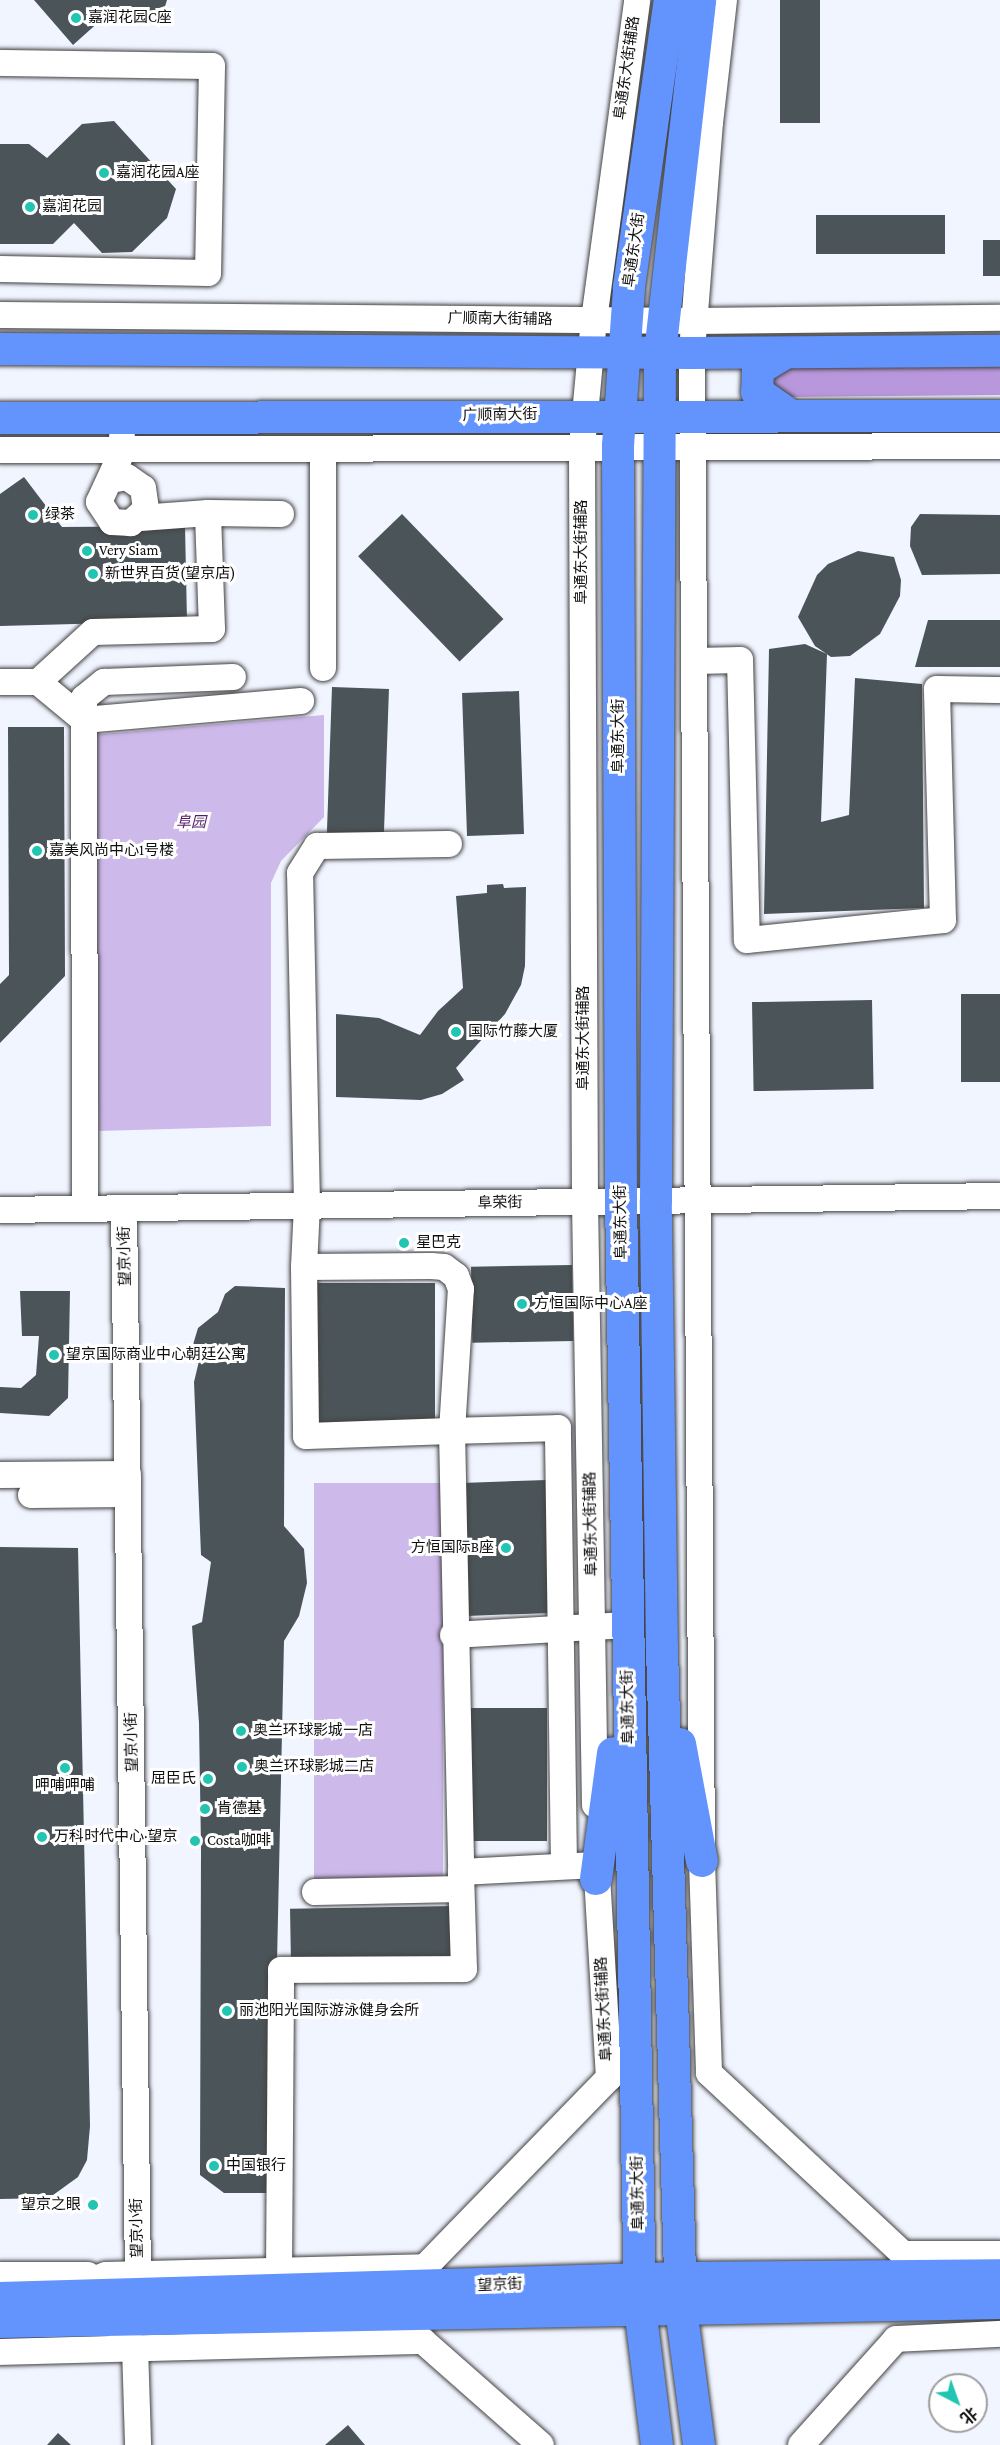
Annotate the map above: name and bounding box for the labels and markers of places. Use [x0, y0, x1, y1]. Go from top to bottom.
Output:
place label: 嘉润花园C座 [88, 9, 172, 27]
marker: 嘉润花园C座 [69, 11, 83, 25]
place label: 嘉润花园A座 [116, 164, 200, 182]
marker: 嘉润花园A座 [97, 166, 111, 180]
place label: 嘉润花园 [42, 198, 102, 216]
marker: 嘉润花园 [23, 200, 37, 214]
place label: 绿茶 [45, 506, 75, 524]
marker: 绿茶 [26, 508, 40, 522]
place label: Very Siam [99, 542, 159, 560]
marker: Very Siam [80, 544, 94, 558]
place label: 新世界百货(望京店) [105, 565, 236, 583]
marker: 新世界百货(望京店) [86, 567, 100, 581]
place label: 嘉美风尚中心1号楼 [49, 842, 174, 860]
marker: 嘉美风尚中心1号楼 [30, 844, 44, 858]
place label: 国际竹藤大厦 [468, 1023, 558, 1041]
marker: 国际竹藤大厦 [449, 1025, 463, 1039]
place label: 星巴克 [416, 1234, 461, 1252]
marker: 星巴克 [397, 1236, 411, 1250]
place label: 方恒国际中心A座 [534, 1295, 648, 1313]
marker: 方恒国际中心A座 [515, 1297, 529, 1311]
place label: 望京国际商业中心朝廷公寓 [66, 1346, 246, 1364]
marker: 望京国际商业中心朝廷公寓 [47, 1348, 61, 1362]
place label: 方恒国际B座 [411, 1539, 494, 1557]
marker: 方恒国际B座 [499, 1541, 513, 1555]
place label: 奥兰环球影城一店 [253, 1722, 373, 1740]
marker: 奥兰环球影城一店 [234, 1724, 248, 1738]
place label: 奥兰环球影城二店 [254, 1758, 374, 1776]
marker: 奥兰环球影城二店 [235, 1760, 249, 1774]
marker: 呷哺呷哺 [58, 1761, 72, 1775]
place label: 屈臣氏 [151, 1770, 196, 1788]
marker: 屈臣氏 [201, 1772, 215, 1786]
place label: 呷哺呷哺 [35, 1777, 95, 1795]
place label: 肯德基 [217, 1800, 262, 1818]
marker: 肯德基 [198, 1802, 212, 1816]
place label: 万科时代中心·望京 [54, 1828, 178, 1846]
marker: 万科时代中心·望京 [35, 1830, 49, 1844]
place label: Costa咖啡 [207, 1832, 271, 1850]
marker: Costa咖啡 [188, 1834, 202, 1848]
place label: 丽池阳光国际游泳健身会所 [239, 2002, 419, 2020]
marker: 丽池阳光国际游泳健身会所 [220, 2004, 234, 2018]
place label: 中国银行 [226, 2157, 286, 2175]
marker: 中国银行 [207, 2159, 221, 2173]
place label: 望京之眼 [21, 2196, 81, 2214]
marker: 望京之眼 [86, 2198, 100, 2212]

